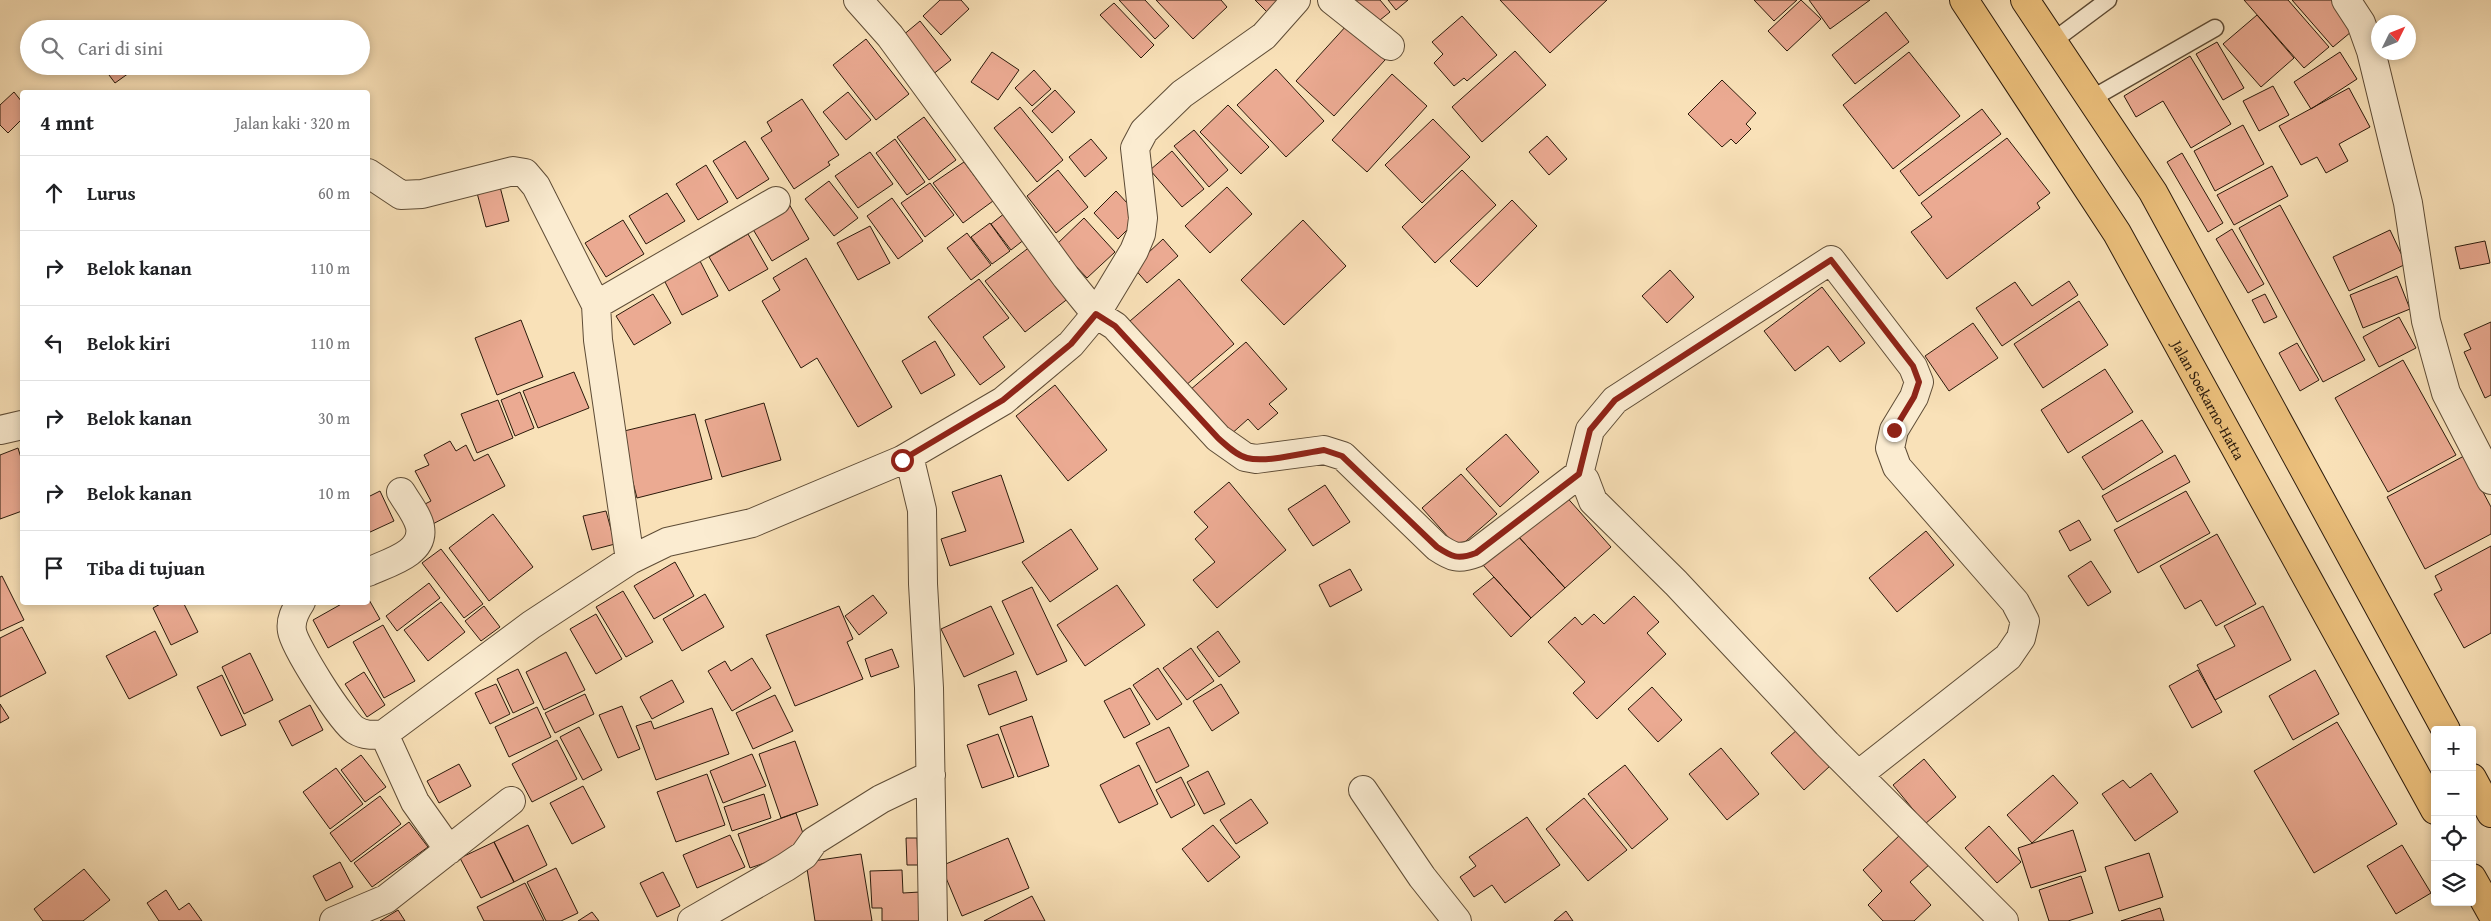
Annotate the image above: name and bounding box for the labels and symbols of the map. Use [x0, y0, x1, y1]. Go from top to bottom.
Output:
north arrow [2371, 15, 2416, 60]
street label: Jalan Soekarno-Hatta [2166, 334, 2250, 463]
route end [1883, 419, 1906, 442]
route start [891, 449, 914, 472]

